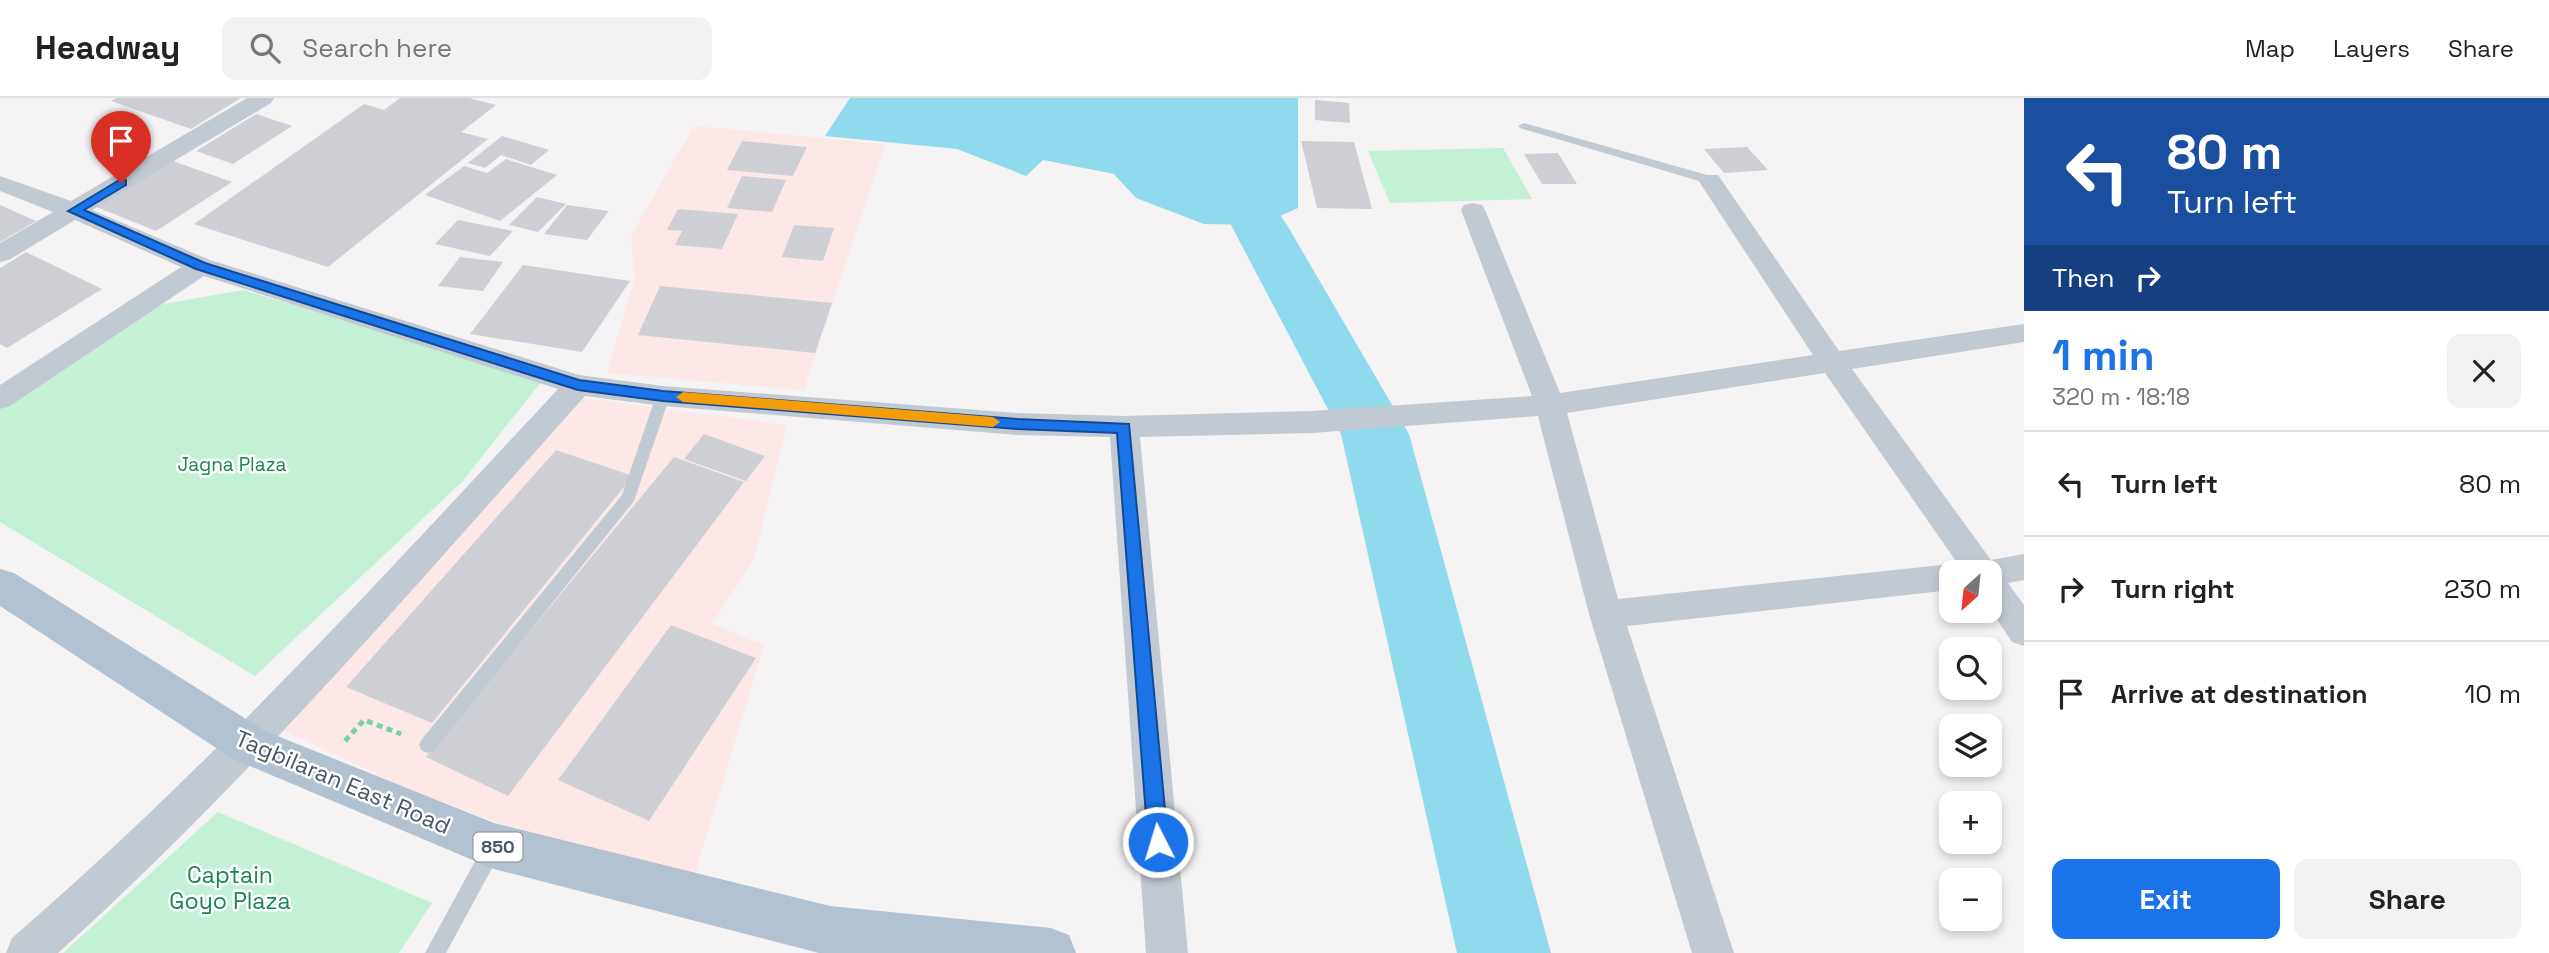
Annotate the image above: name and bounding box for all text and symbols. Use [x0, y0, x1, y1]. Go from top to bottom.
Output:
search box [222, 17, 712, 80]
text: Headway [35, 27, 180, 69]
icon: search [246, 29, 284, 67]
text: Search here [302, 31, 452, 65]
text: Map [2245, 33, 2295, 64]
text: Layers [2333, 33, 2410, 64]
text: Share [2448, 33, 2514, 64]
pin [91, 111, 151, 183]
text: 80 m [2167, 121, 2282, 183]
icon: arrive [102, 122, 140, 160]
icon: left [2052, 126, 2143, 217]
text: Turn left [2167, 182, 2297, 222]
icon: right [2129, 259, 2167, 297]
text: Then [2052, 261, 2115, 295]
text: 1 min [2052, 329, 2155, 382]
button: close [2447, 334, 2521, 408]
text: 320 m · 18:18 [2052, 382, 2190, 412]
park label: Jagna Plaza [178, 452, 287, 477]
icon: left [2052, 465, 2090, 503]
text: Turn left [2111, 467, 2218, 501]
text: 80 m [2459, 467, 2521, 501]
north arrow [1939, 560, 2002, 623]
map controls [1939, 560, 2002, 931]
icon: right [2052, 570, 2090, 608]
text: Turn right [2111, 572, 2235, 606]
text: 230 m [2444, 572, 2521, 606]
button: search [1939, 637, 2002, 700]
icon: arrive [2052, 675, 2090, 713]
text: Arrive at destination [2111, 677, 2368, 711]
text: 10 m [2464, 677, 2521, 711]
button: layers [1939, 714, 2002, 777]
street label: Tagbilaran East Road [231, 723, 455, 841]
button: + [1939, 791, 2002, 854]
position arrow [1121, 805, 1195, 879]
road number: 850 [474, 832, 522, 862]
button: Exit [2052, 859, 2280, 939]
button: Share [2294, 859, 2521, 939]
park label: Captain Goyo Plaza [169, 860, 291, 916]
button: − [1939, 868, 2002, 931]

